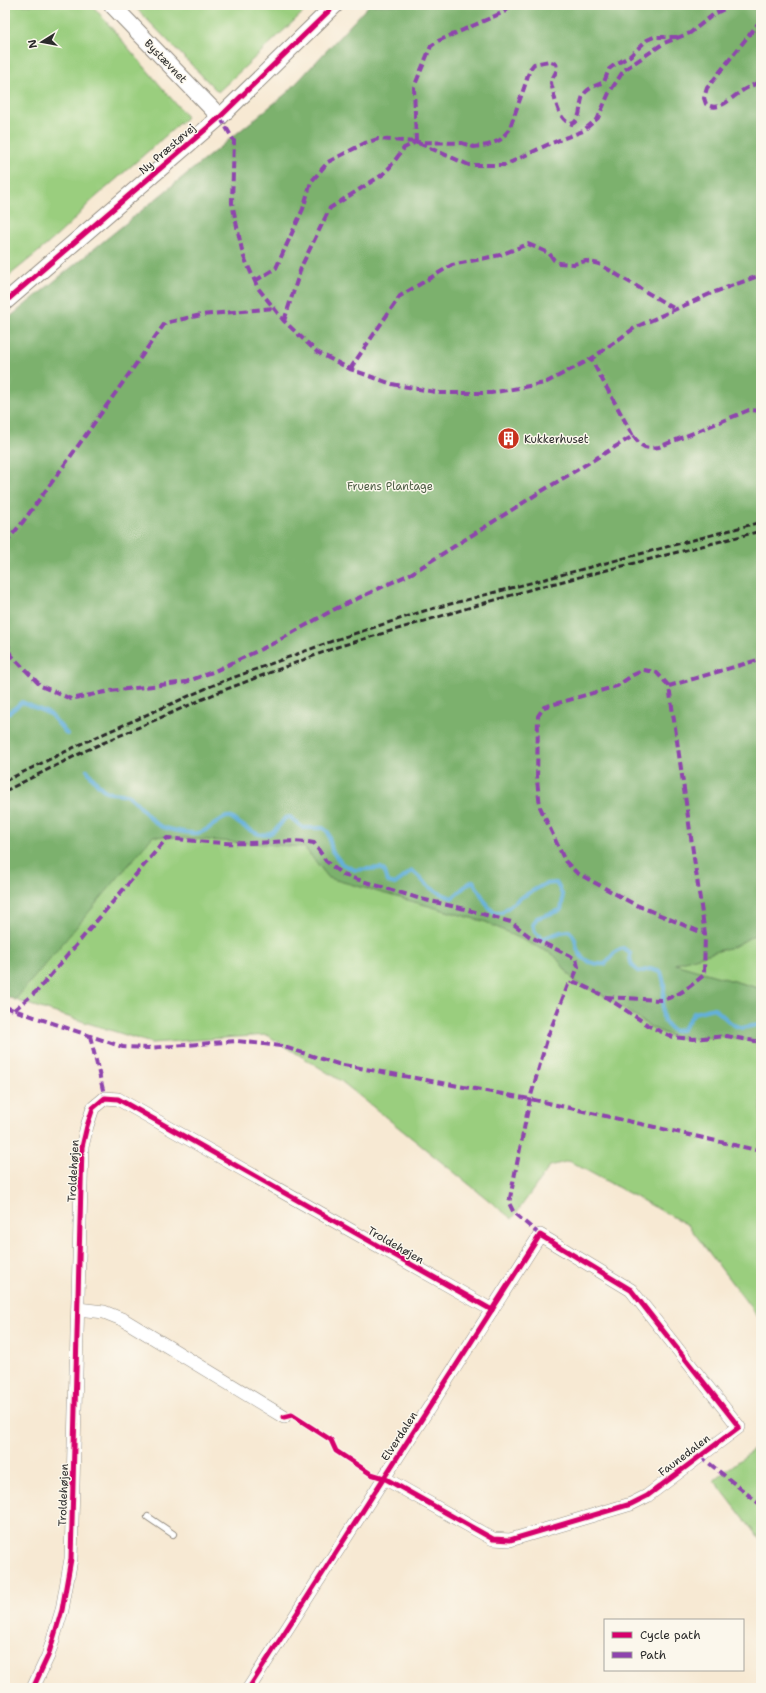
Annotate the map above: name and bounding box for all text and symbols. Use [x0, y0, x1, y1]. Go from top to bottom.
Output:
north arrow [22, 22, 62, 62]
street label: Bystævnet [141, 36, 191, 87]
text: N [24, 38, 41, 50]
street label: Ny Præstøvej [136, 121, 199, 178]
building icon: Kukkerhuset [495, 426, 521, 452]
place label: Kukkerhuset [524, 432, 589, 447]
park label: Fruens Plantage [347, 479, 433, 494]
street label: Troldehøjen [64, 1139, 83, 1203]
street label: Troldehøjen [365, 1223, 427, 1268]
street label: Elverdalen [378, 1408, 421, 1464]
street label: Faunedalen [655, 1431, 713, 1480]
street label: Troldehøjen [55, 1463, 72, 1527]
legend [604, 1619, 744, 1671]
text: Cycle path [640, 1627, 701, 1643]
text: Path [640, 1647, 666, 1663]

